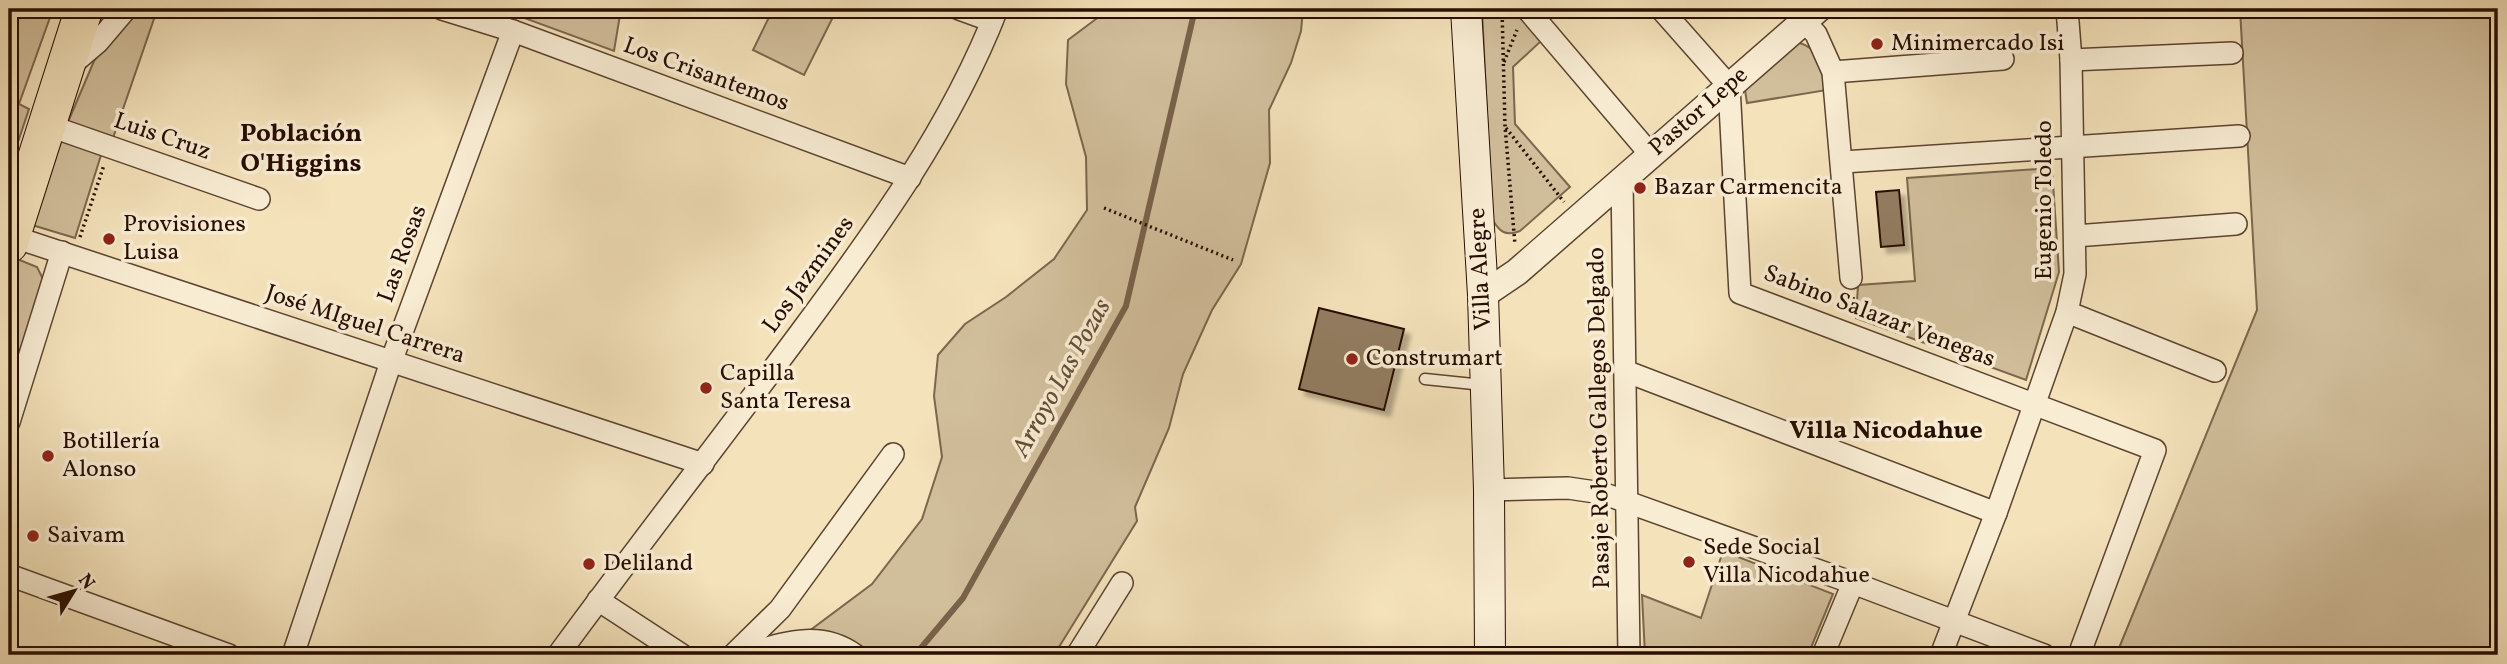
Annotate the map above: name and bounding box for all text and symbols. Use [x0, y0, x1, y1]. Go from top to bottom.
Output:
place label: Minimercado Isi [1891, 27, 2065, 61]
street label: Los Crisantemos [618, 29, 794, 121]
marker: Minimercado Isi [1869, 36, 1885, 52]
street label: Pastor Lepe [1642, 59, 1756, 165]
street label: Luis Cruz [109, 105, 215, 169]
district label: Población O'Higgins [240, 116, 362, 182]
street label: Eugenio Toledo [2028, 120, 2062, 280]
place label: Bazar Carmencita [1654, 171, 1843, 205]
marker: Bazar Carmencita [1632, 180, 1648, 196]
street label: Las Rosas [370, 200, 436, 308]
street label: Villa Alegre [1461, 207, 1501, 331]
place label: Provisiones Luisa [123, 208, 246, 270]
street label: Los Jazmines [755, 209, 863, 341]
marker: Provisiones Luisa [101, 231, 117, 247]
street label: Pasaje Roberto Gallegos Delgado [1580, 247, 1620, 589]
street label: Sabino Salazar Venegas [1758, 257, 2000, 377]
street label: José MIguel Carrera [261, 277, 469, 373]
water label: Arroyo Las Pozas [1003, 292, 1120, 464]
place label: Construmart [1366, 342, 1503, 376]
marker: Construmart [1344, 351, 1360, 367]
place label: Capilla Santa Teresa [720, 357, 851, 419]
marker: Capilla Santa Teresa [698, 380, 714, 396]
district label: Villa Nicodahue [1789, 413, 1983, 449]
place label: Botillería Alonso [62, 425, 160, 487]
marker: Botillería Alonso [40, 448, 56, 464]
place label: Saivam [47, 519, 125, 553]
marker: Saivam [25, 528, 41, 544]
place label: Sede Social Villa Nicodahue [1703, 531, 1870, 593]
place label: Deliland [603, 547, 693, 581]
marker: Sede Social Villa Nicodahue [1681, 554, 1697, 570]
north arrow [38, 556, 108, 626]
marker: Deliland [581, 556, 597, 572]
text: N [71, 569, 101, 595]

